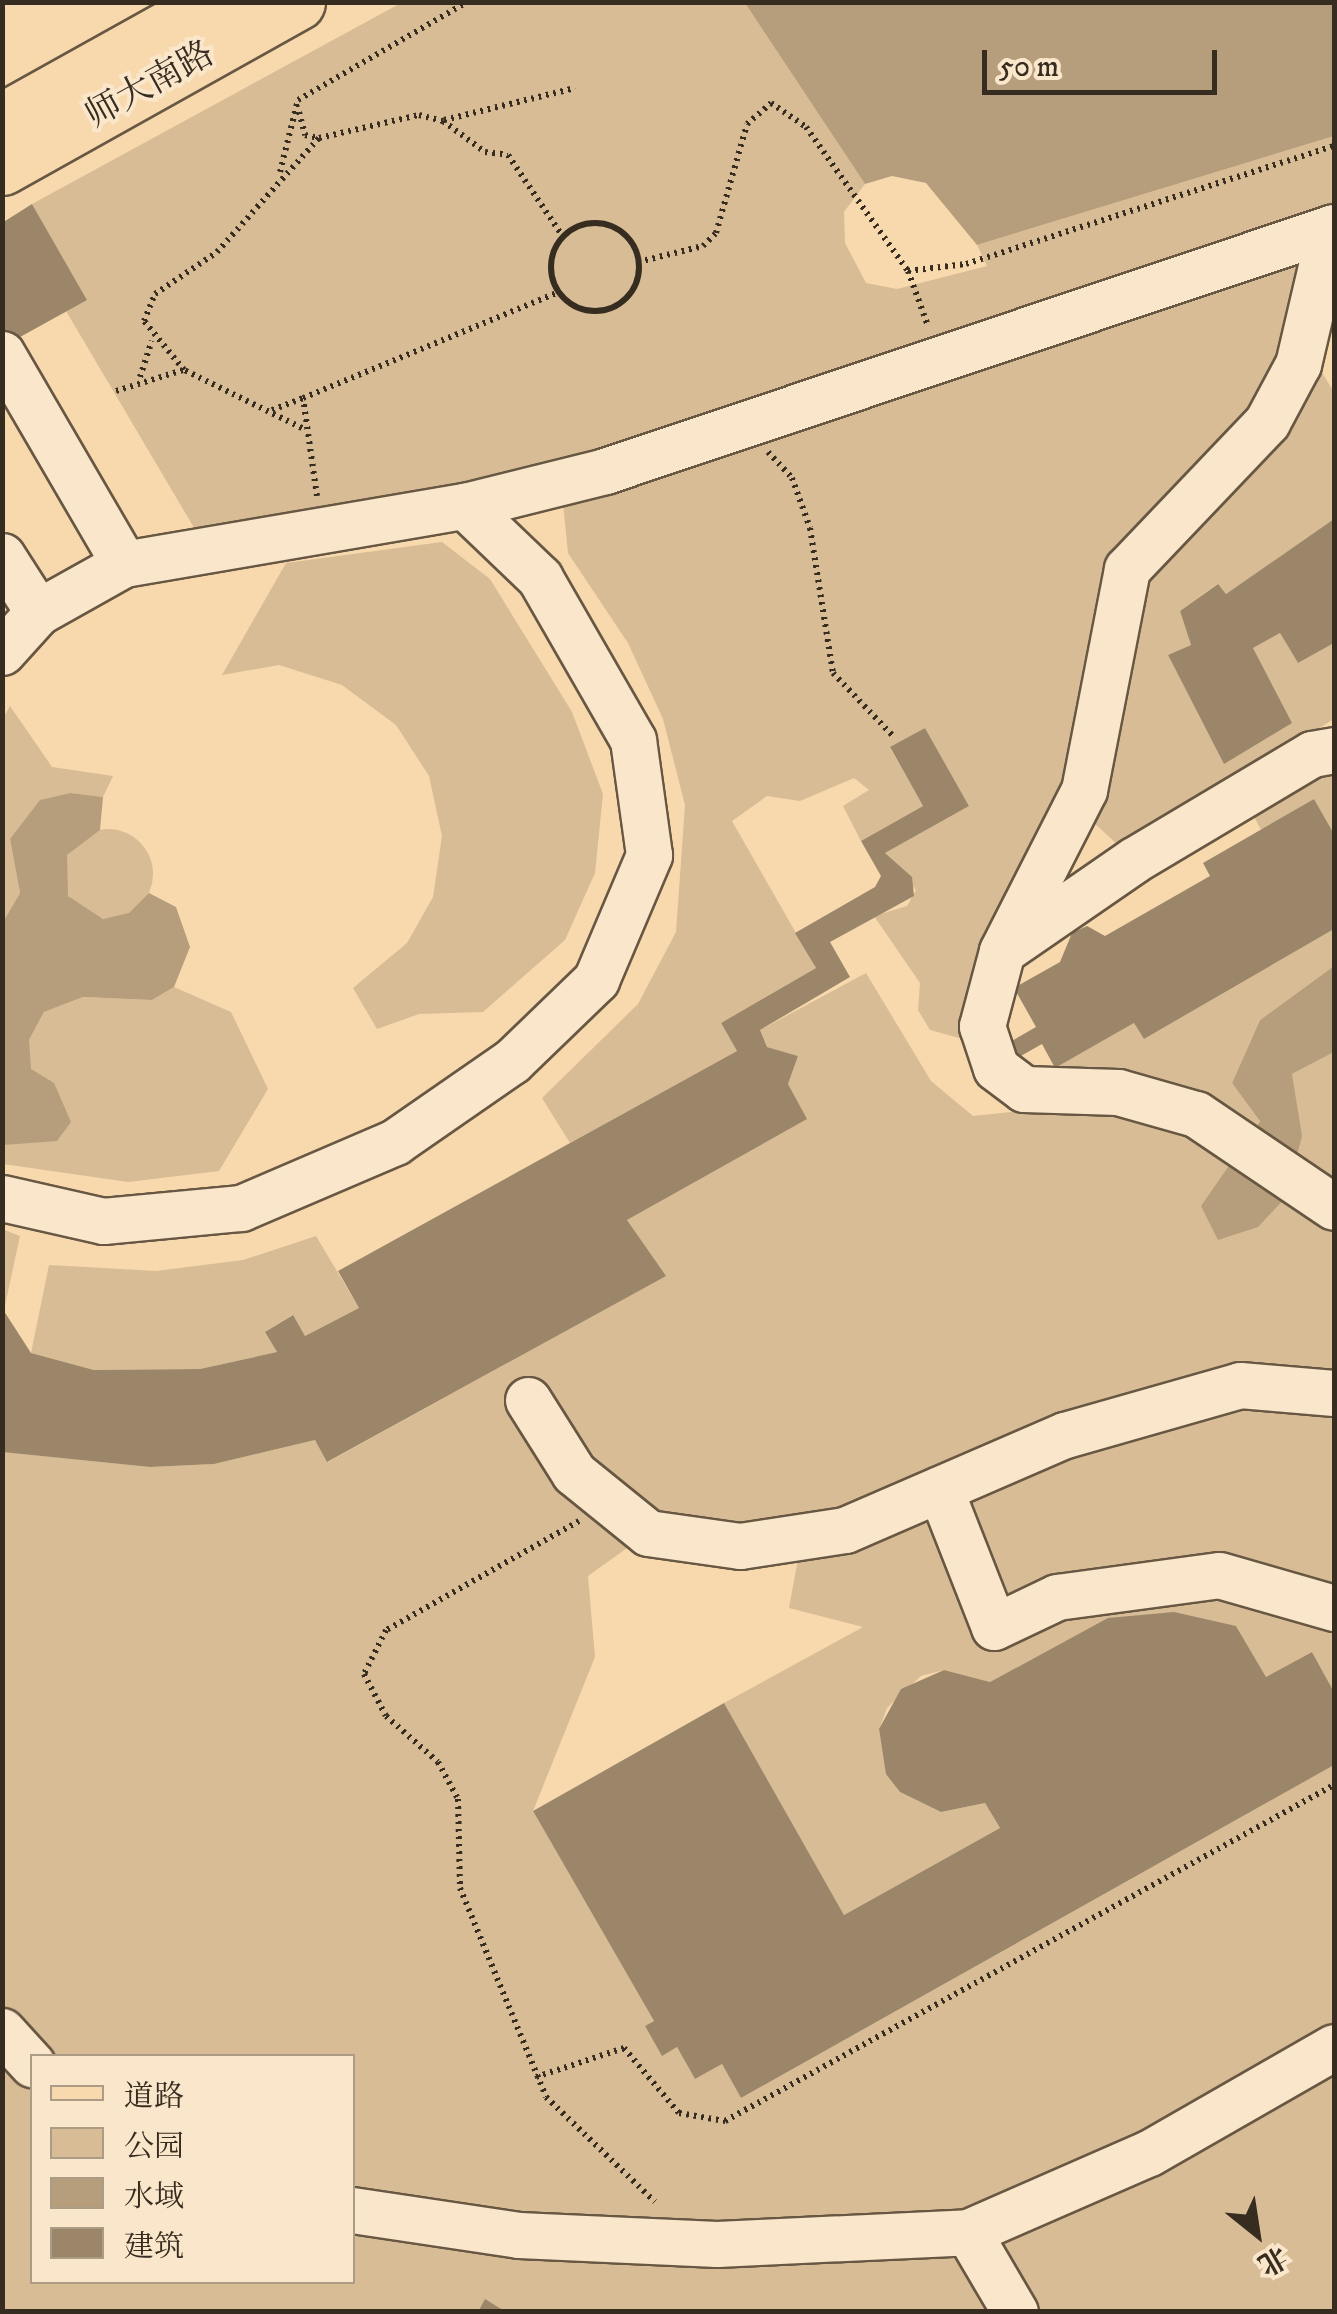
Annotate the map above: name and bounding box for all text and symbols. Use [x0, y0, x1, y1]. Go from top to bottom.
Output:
scale bar [987, 30, 1222, 92]
street label: 师大南路 [79, 33, 221, 137]
text: 50 m [999, 49, 1059, 86]
legend [30, 2054, 355, 2284]
text: 道路 [124, 2079, 184, 2116]
text: 公园 [124, 2129, 184, 2166]
text: 水域 [124, 2179, 184, 2216]
north arrow [1207, 2184, 1307, 2284]
text: 建筑 [124, 2229, 184, 2266]
text: 北 [1251, 2238, 1293, 2283]

